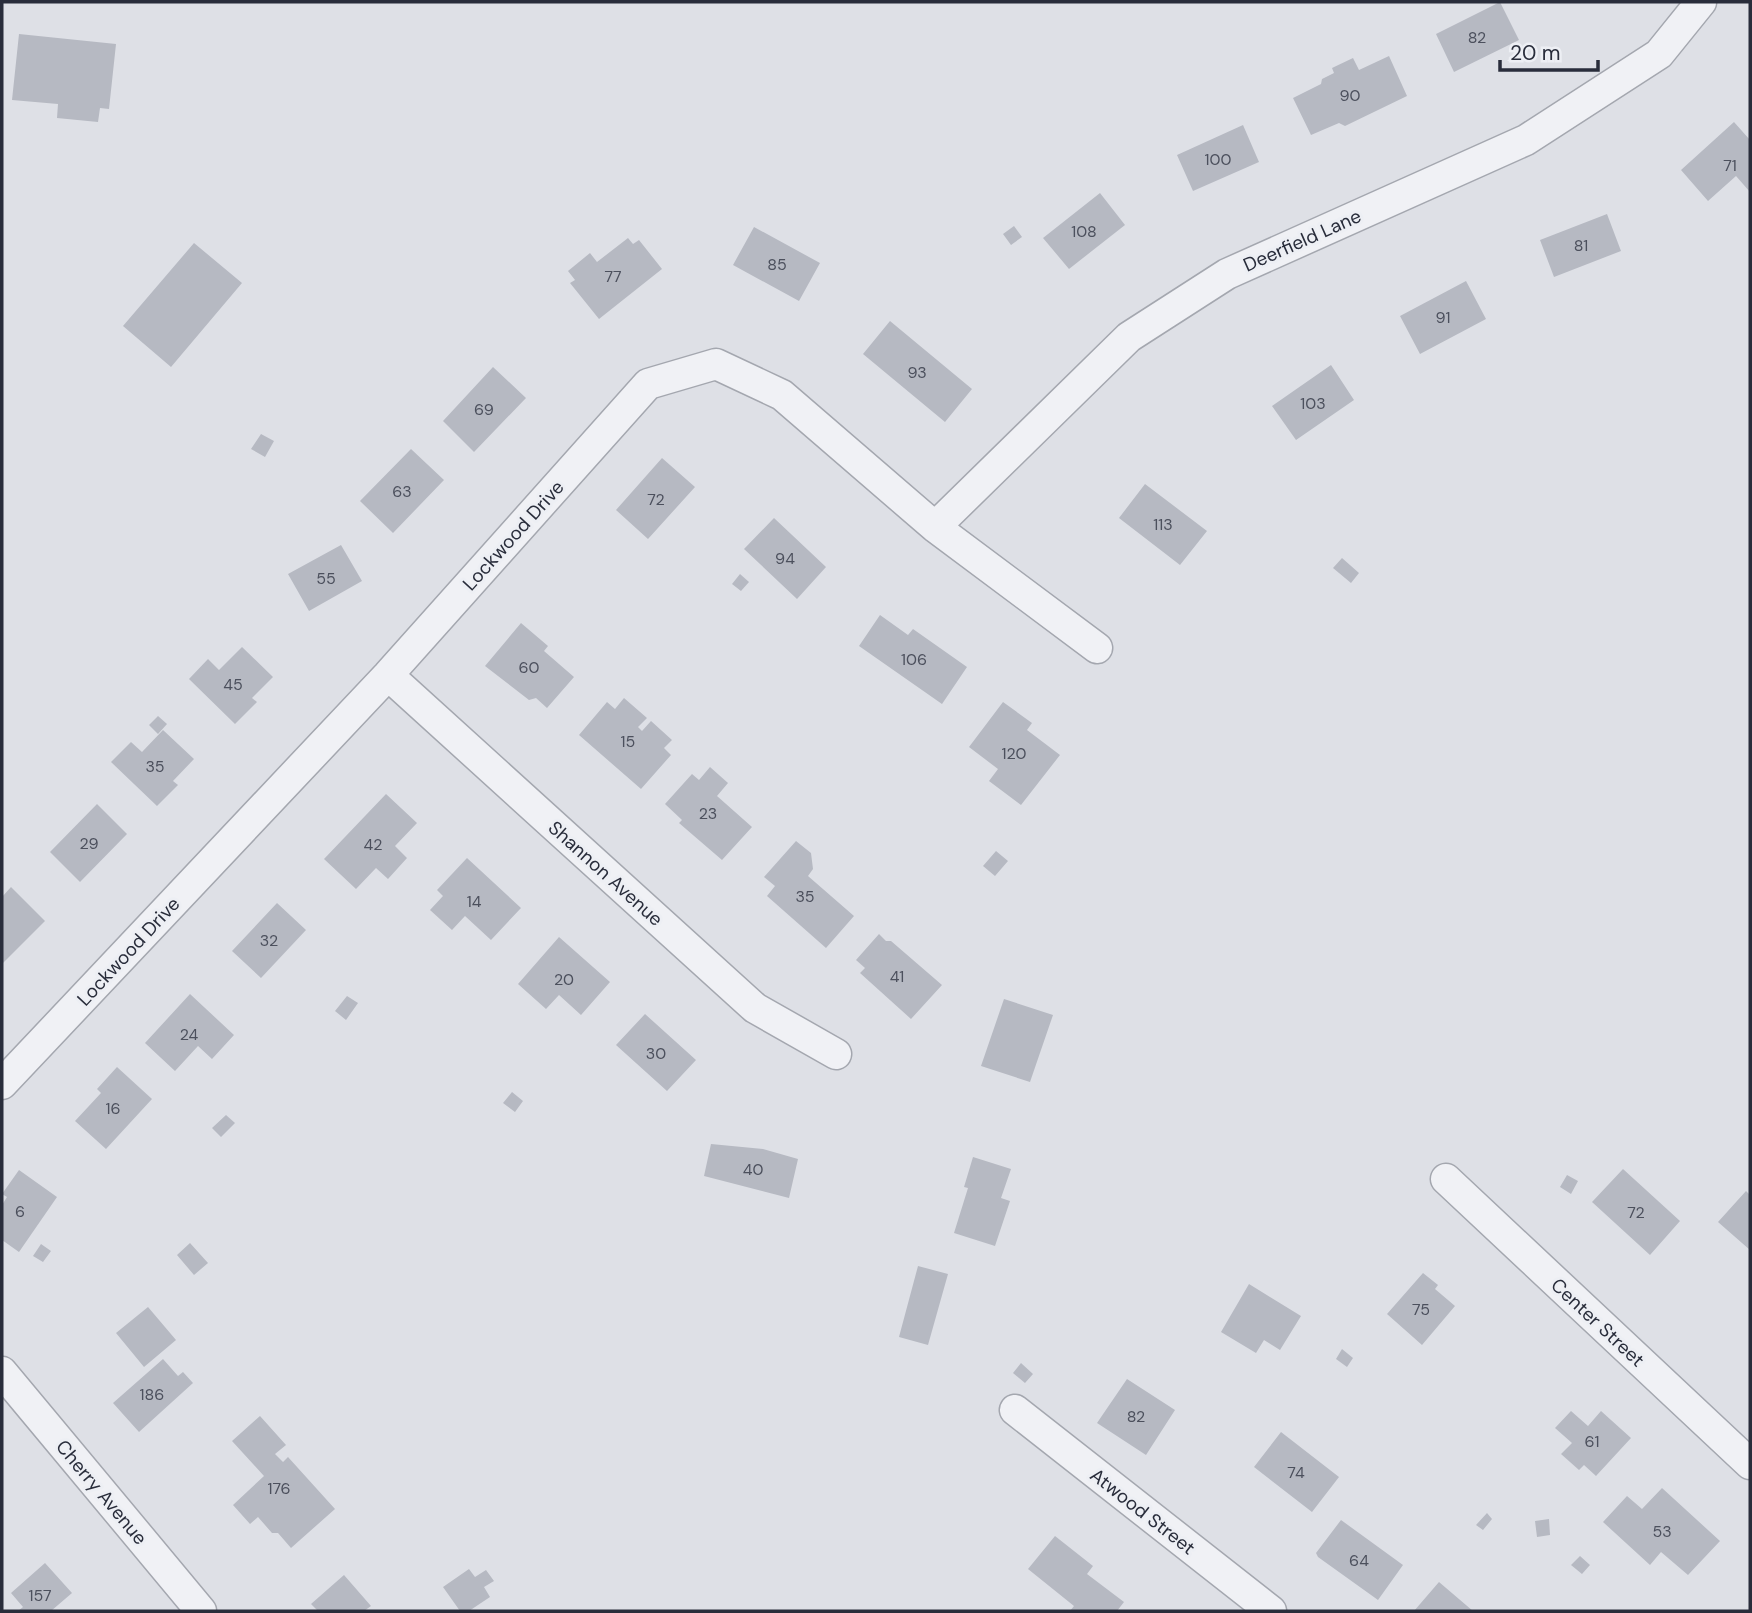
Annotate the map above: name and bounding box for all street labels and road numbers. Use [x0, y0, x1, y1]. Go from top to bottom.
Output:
street label: Deerfield Lane [1239, 203, 1365, 278]
street label: Lockwood Drive [457, 475, 569, 596]
street label: Shannon Avenue [543, 815, 668, 931]
street label: Lockwood Drive [71, 892, 185, 1011]
street label: Center Street [1546, 1273, 1650, 1372]
street label: Cherry Avenue [50, 1435, 153, 1550]
street label: Atwood Street [1085, 1463, 1200, 1560]

